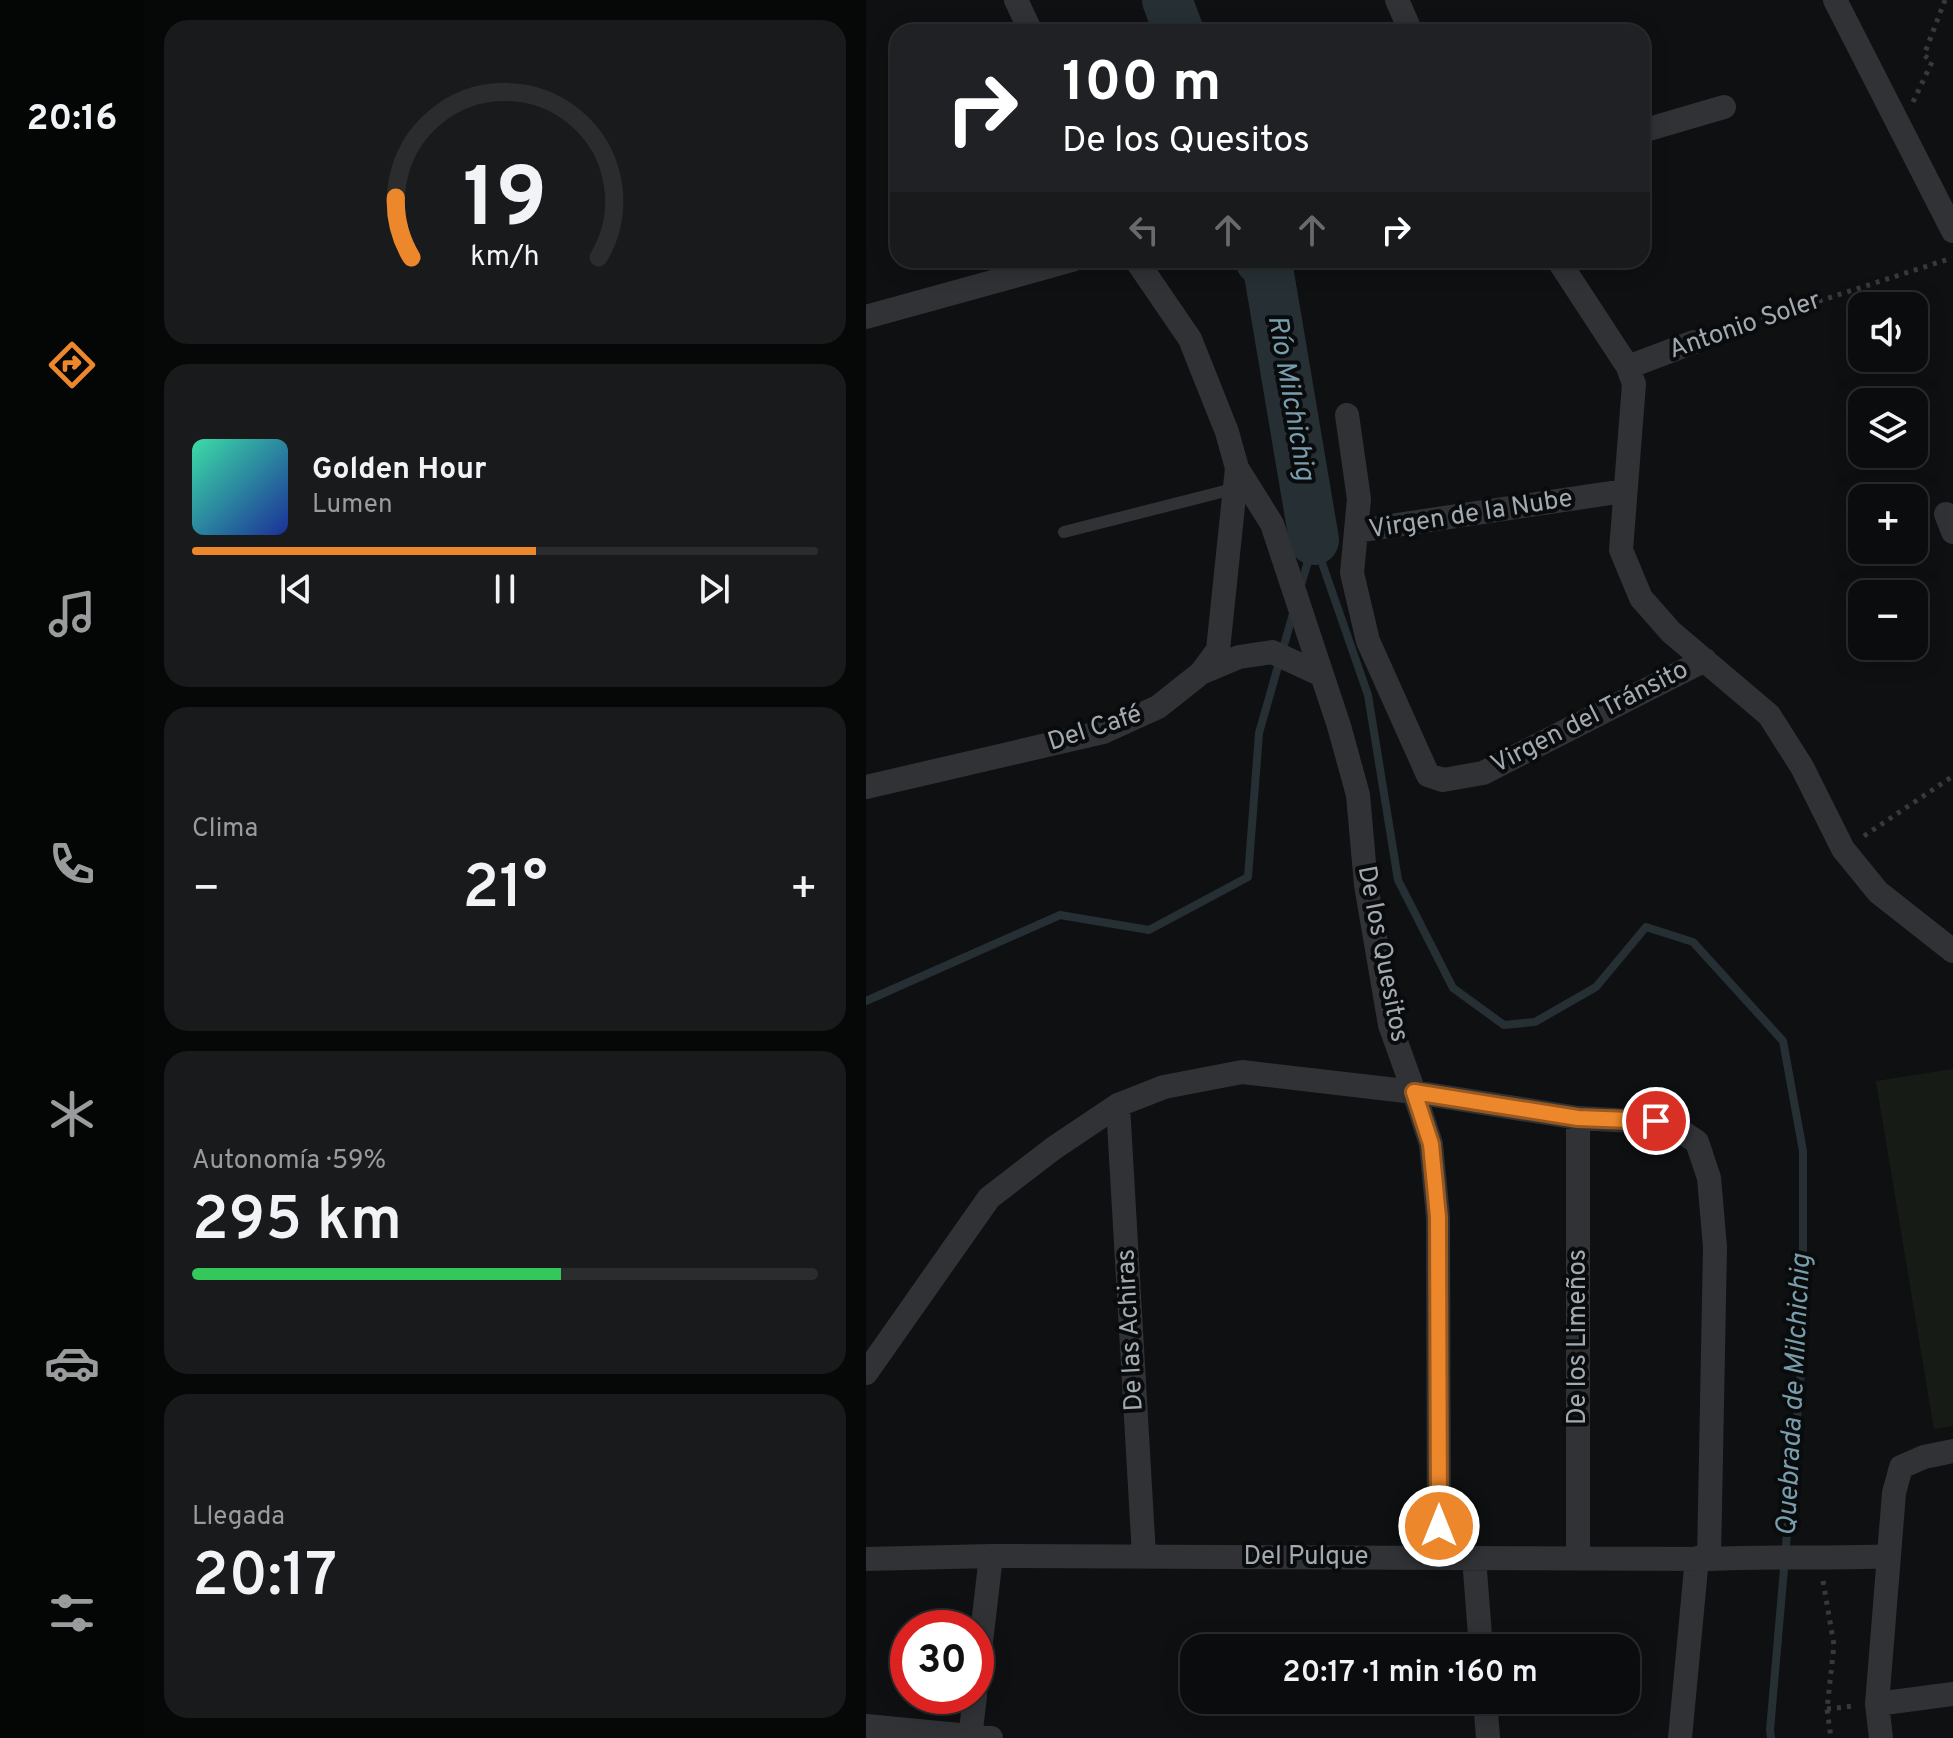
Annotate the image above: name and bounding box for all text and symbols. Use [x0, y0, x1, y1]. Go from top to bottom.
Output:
text: 100 m [1062, 50, 1221, 120]
icon: right [930, 56, 1034, 160]
text: 20:16 [27, 97, 117, 143]
text: De los Quesitos [1062, 119, 1310, 165]
text: 19 [463, 150, 547, 255]
icon: left [1122, 208, 1166, 252]
icon: ahead [1206, 208, 1250, 252]
icon: ahead [1290, 208, 1334, 252]
icon: right [1374, 208, 1418, 252]
text: km/h [470, 240, 540, 276]
street label: Antonio Soler [1665, 285, 1825, 367]
map controls [1848, 292, 1928, 660]
button: sound [1848, 292, 1928, 372]
water label: Río Milchichig [1258, 312, 1322, 484]
icon: directions [44, 337, 100, 393]
button: layers [1848, 388, 1928, 468]
text: Golden Hour [312, 452, 486, 489]
street label: Virgen de la Nube [1367, 483, 1575, 547]
button: + [1848, 484, 1928, 564]
text: Lumen [312, 489, 393, 522]
icon: previous [274, 567, 318, 611]
icon: pause [483, 567, 527, 611]
icon: next [692, 567, 736, 611]
button: − [1848, 580, 1928, 660]
icon: music [44, 586, 100, 642]
street label: Virgen del Tránsito [1486, 654, 1694, 782]
street label: Del Café [1044, 698, 1146, 760]
text: Clima [192, 813, 258, 846]
icon: phone [44, 836, 100, 892]
text: 21° [463, 853, 548, 929]
text: − [192, 863, 220, 919]
text: + [790, 863, 818, 919]
street label: De los Quesitos [1349, 863, 1415, 1045]
icon: climate [44, 1086, 100, 1142]
pin [1622, 1087, 1690, 1155]
icon: arrive [1634, 1099, 1678, 1143]
text: Autonomía · 59% [192, 1145, 386, 1178]
text: 295 km [192, 1185, 402, 1261]
street label: De las Achiras [1110, 1248, 1152, 1412]
street label: De los Limeños [1562, 1249, 1595, 1425]
water label: Quebrada de Milchichig [1770, 1252, 1820, 1537]
icon: car [44, 1335, 100, 1391]
position arrow [1397, 1484, 1481, 1568]
text: Llegada [192, 1501, 285, 1534]
text: 20:17 [192, 1541, 337, 1617]
street label: Del Pulque [1244, 1541, 1368, 1574]
icon: filters [44, 1585, 100, 1641]
speed limit sign: 30 [890, 1610, 994, 1714]
text: 20:17 · 1 min · 160 m [1282, 1655, 1538, 1692]

